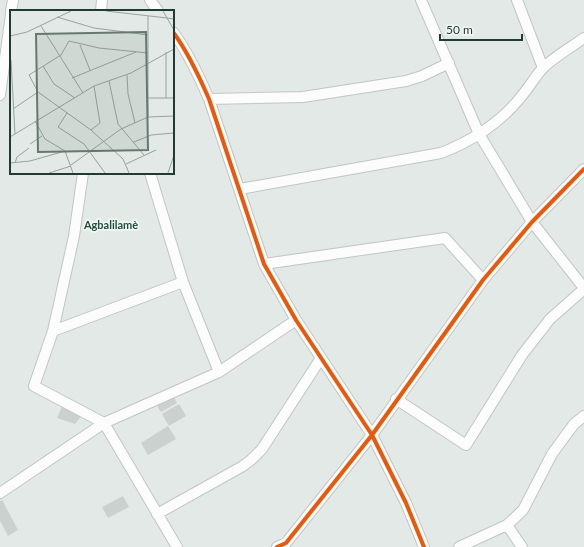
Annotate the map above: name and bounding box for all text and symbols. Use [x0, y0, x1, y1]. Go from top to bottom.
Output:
inset map [10, 10, 174, 174]
scale bar [440, 16, 522, 42]
text: 50 m [446, 22, 473, 37]
district label: Agbalilamè [83, 218, 138, 231]

